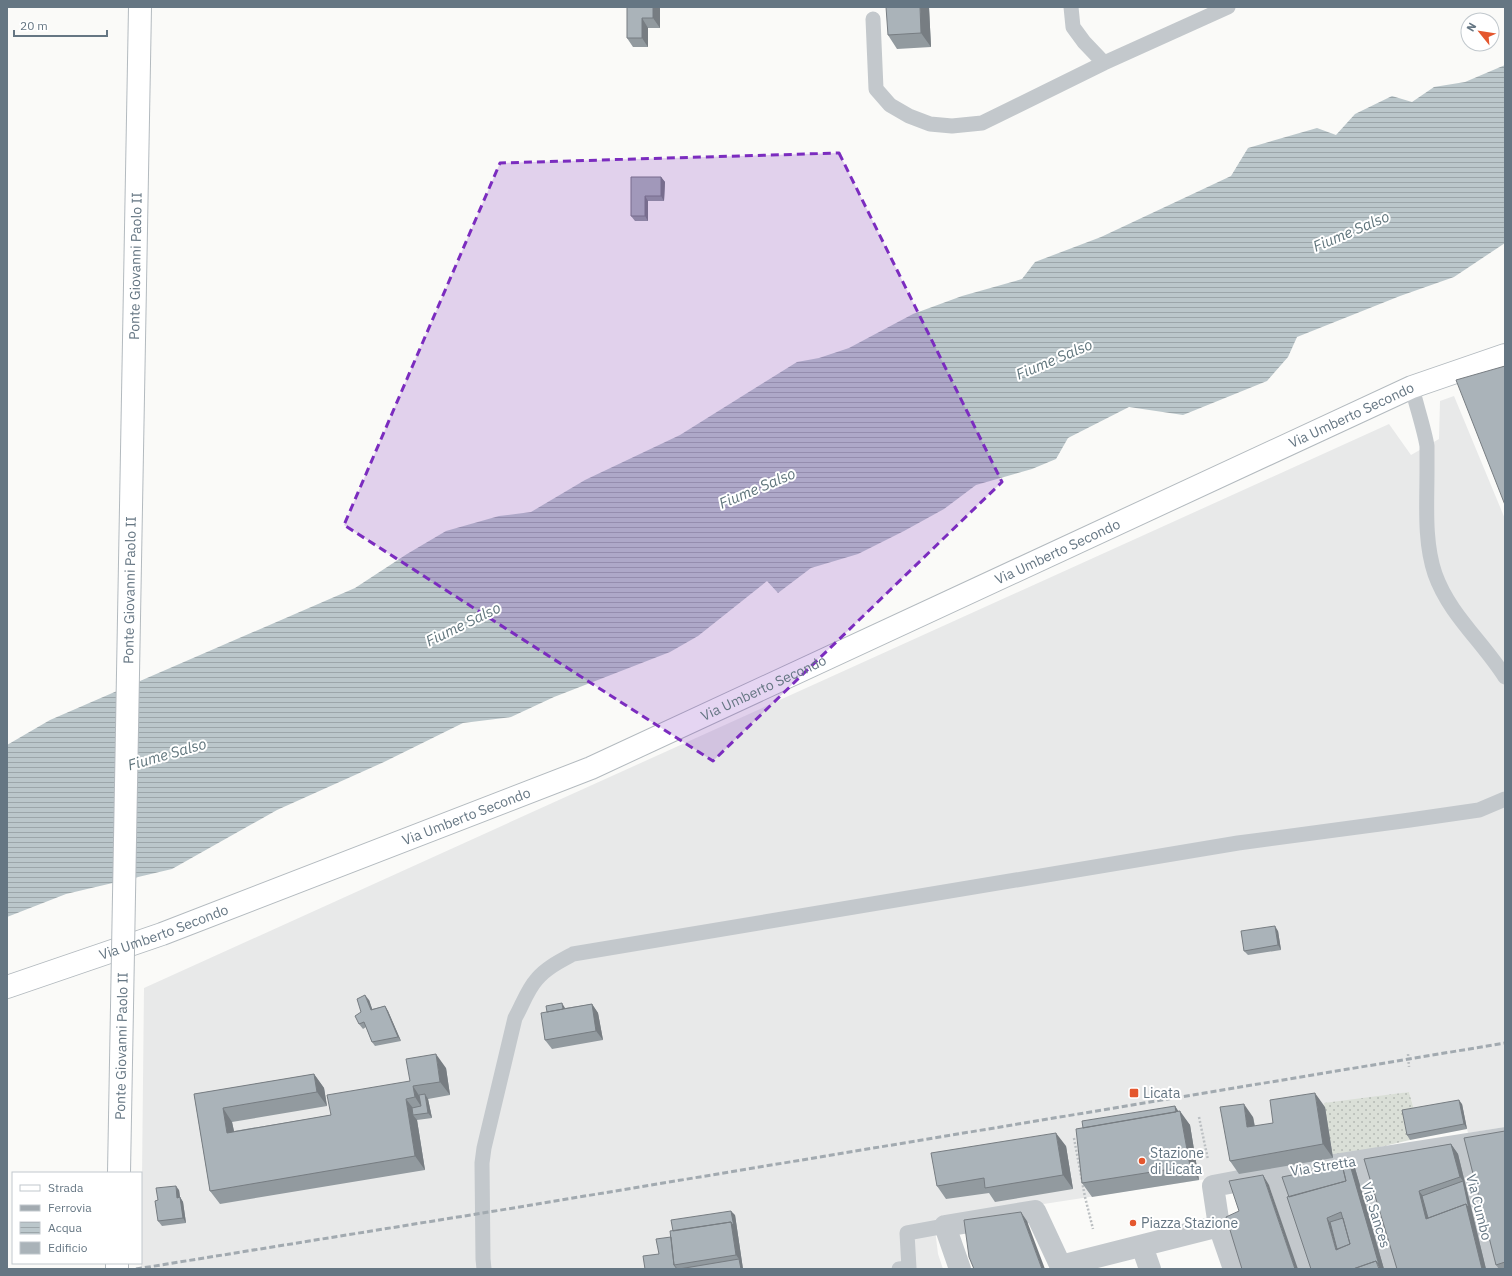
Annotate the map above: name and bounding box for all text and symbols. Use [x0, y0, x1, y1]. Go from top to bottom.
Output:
scale bar [14, 12, 107, 38]
north arrow [1460, 12, 1500, 52]
text: 20 m [20, 18, 48, 33]
text: N [1463, 20, 1479, 34]
street label: Ponte Giovanni Paolo II [125, 192, 146, 340]
water label: Fiume Salso [1310, 206, 1392, 256]
water label: Fiume Salso [1013, 334, 1095, 384]
street label: Via Umberto Secondo [1286, 378, 1417, 452]
water label: Fiume Salso [716, 463, 798, 513]
street label: Via Umberto Secondo [992, 515, 1123, 588]
street label: Ponte Giovanni Paolo II [119, 516, 140, 664]
water label: Fiume Salso [422, 598, 504, 650]
street label: Via Umberto Secondo [698, 651, 829, 725]
water label: Fiume Salso [125, 734, 209, 774]
street label: Via Umberto Secondo [399, 783, 533, 849]
street label: Via Umberto Secondo [97, 900, 231, 964]
street label: Ponte Giovanni Paolo II [111, 972, 132, 1120]
place label: Licata [1143, 1084, 1181, 1102]
marker: Licata [1128, 1087, 1140, 1099]
place label: Stazione di Licata [1150, 1144, 1204, 1178]
street label: Via Stretta [1289, 1152, 1357, 1180]
marker: Stazione di Licata [1137, 1156, 1147, 1166]
legend [12, 1172, 142, 1264]
street label: Via Cumbo [1462, 1172, 1496, 1242]
text: Strada [48, 1180, 84, 1195]
street label: Via Sances [1357, 1180, 1395, 1250]
text: Ferrovia [48, 1200, 92, 1215]
place label: Piazza Stazione [1141, 1214, 1239, 1232]
marker: Piazza Stazione [1128, 1218, 1138, 1228]
text: Acqua [48, 1220, 82, 1235]
text: Edificio [48, 1240, 88, 1255]

